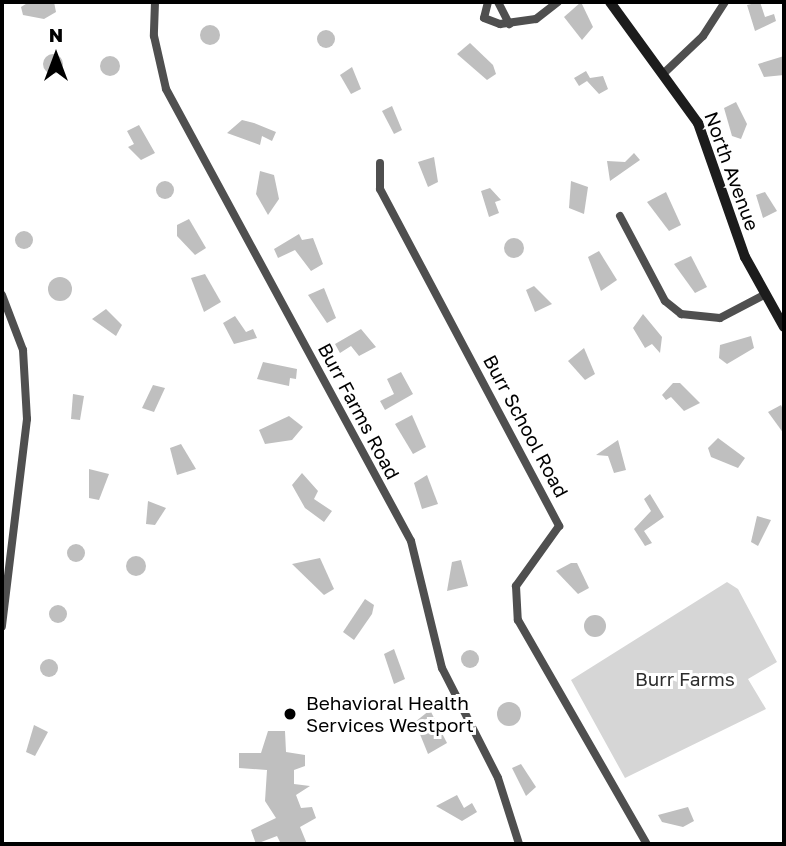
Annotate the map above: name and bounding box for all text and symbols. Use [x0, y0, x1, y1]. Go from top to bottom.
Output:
north arrow [21, 21, 91, 91]
text: N [49, 23, 63, 46]
street label: North Avenue [700, 108, 764, 234]
street label: Burr Farms Road [313, 339, 405, 483]
street label: Burr School Road [479, 351, 573, 501]
park label: Burr Farms [635, 668, 735, 690]
place label: Behavioral Health Services Westport [306, 692, 474, 736]
marker: Behavioral Health Services Westport [280, 704, 300, 724]

